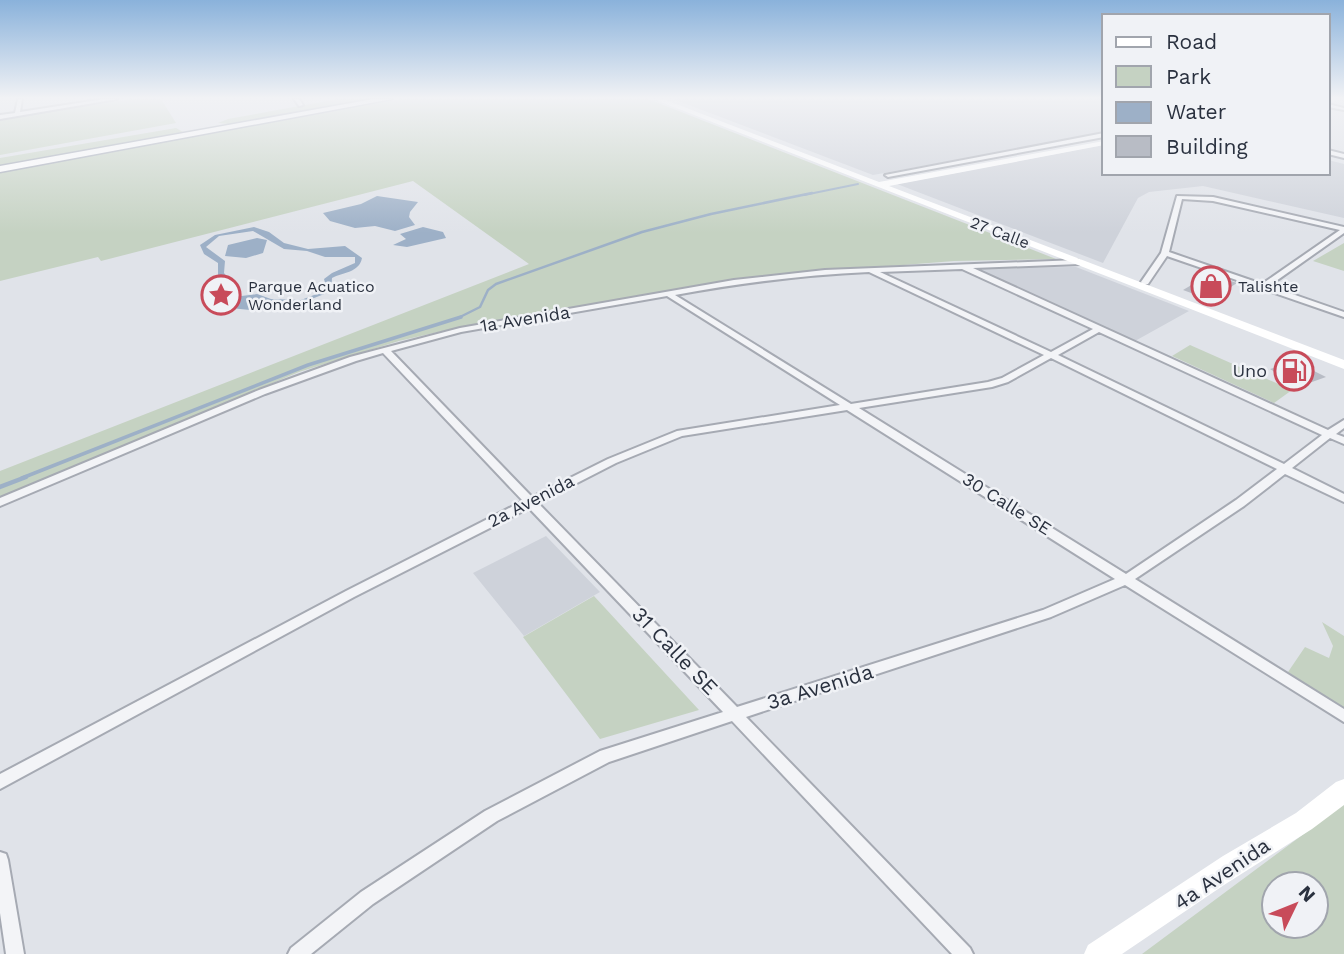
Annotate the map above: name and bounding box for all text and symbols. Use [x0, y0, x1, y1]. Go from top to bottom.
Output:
legend [1102, 14, 1330, 175]
text: Road [1166, 29, 1217, 54]
text: Park [1166, 64, 1211, 89]
text: Water [1166, 99, 1227, 124]
text: Building [1166, 134, 1248, 159]
street label: 27 Calle [967, 212, 1032, 252]
shop icon: Talishte [1190, 265, 1232, 307]
place icon: Parque Acuatico Wonderland [200, 274, 242, 316]
place label: Parque Acuatico Wonderland [248, 277, 375, 314]
place label: Talishte [1238, 277, 1298, 296]
street label: 1a Avenida [479, 301, 571, 336]
fuel station icon: Uno [1273, 350, 1315, 392]
place label: Uno [1232, 360, 1267, 381]
street label: 30 Calle SE [959, 468, 1056, 539]
street label: 2a Avenida [484, 470, 577, 531]
street label: 31 Calle SE [627, 601, 724, 700]
street label: 3a Avenida [764, 658, 876, 715]
street label: 4a Avenida [1169, 832, 1275, 915]
north arrow [1260, 870, 1330, 940]
text: N [1294, 881, 1320, 907]

